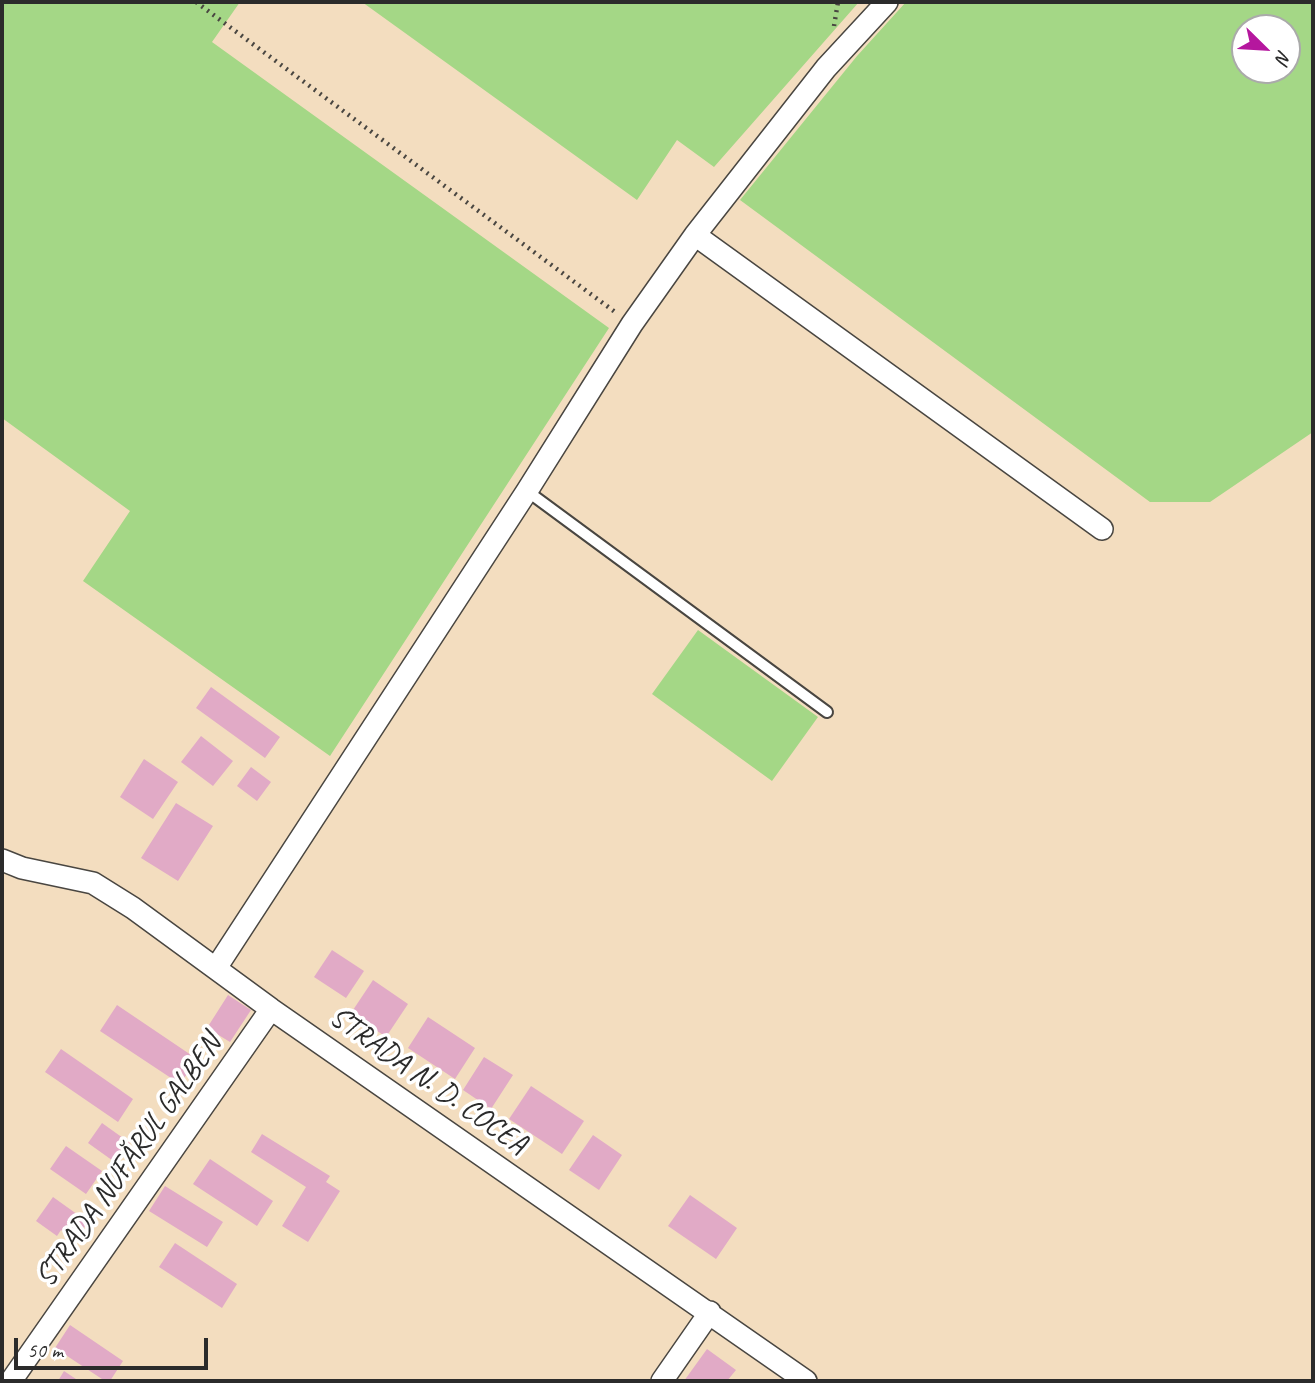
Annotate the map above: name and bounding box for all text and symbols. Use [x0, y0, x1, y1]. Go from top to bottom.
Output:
north arrow [1231, 14, 1301, 84]
text: N [1270, 46, 1297, 67]
street label: STRADA N. D. COCEA [322, 999, 534, 1163]
street label: STRADA NUFĂRUL GALBEN [28, 1028, 230, 1294]
scale bar [18, 1324, 212, 1368]
text: 50 m [27, 1337, 63, 1363]

